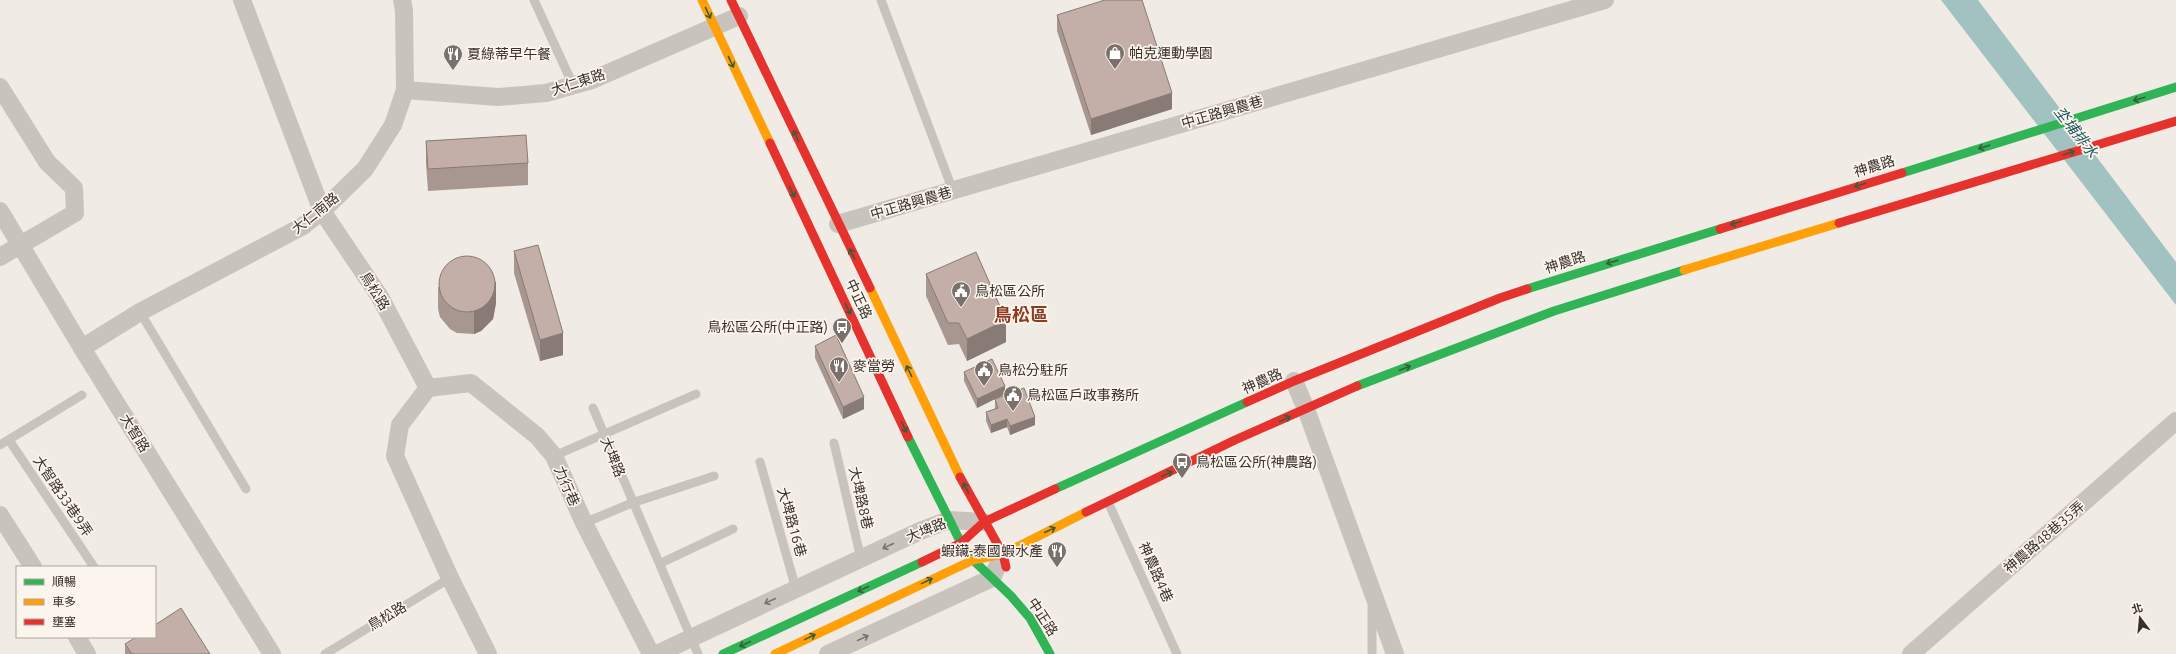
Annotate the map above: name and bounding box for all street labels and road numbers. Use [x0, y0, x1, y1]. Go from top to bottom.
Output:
street label: 大仁東路 [549, 66, 607, 98]
street label: 中正路興農巷 [1179, 93, 1265, 131]
street label: 神農路 [1852, 152, 1896, 180]
street label: 中正路興農巷 [868, 184, 954, 222]
street label: 大仁南路 [288, 189, 342, 237]
street label: 神農路 [1543, 248, 1587, 276]
street label: 鳥松路 [357, 269, 393, 313]
street label: 中正路 [843, 277, 875, 321]
street label: 神農路 [1240, 365, 1284, 397]
street label: 大智路 [117, 411, 153, 455]
street label: 大埤路 [598, 435, 628, 479]
street label: 大智路33巷9弄 [30, 453, 96, 539]
street label: 力行巷 [551, 464, 583, 508]
street label: 大埤路8巷 [846, 465, 876, 531]
street label: 大埤路16巷 [774, 485, 810, 559]
street label: 神農路48巷35弄 [2000, 498, 2088, 576]
street label: 大埤路 [904, 515, 948, 545]
street label: 神農路4巷 [1136, 540, 1176, 604]
street label: 中正路 [1025, 595, 1061, 639]
street label: 鳥松路 [365, 598, 409, 634]

